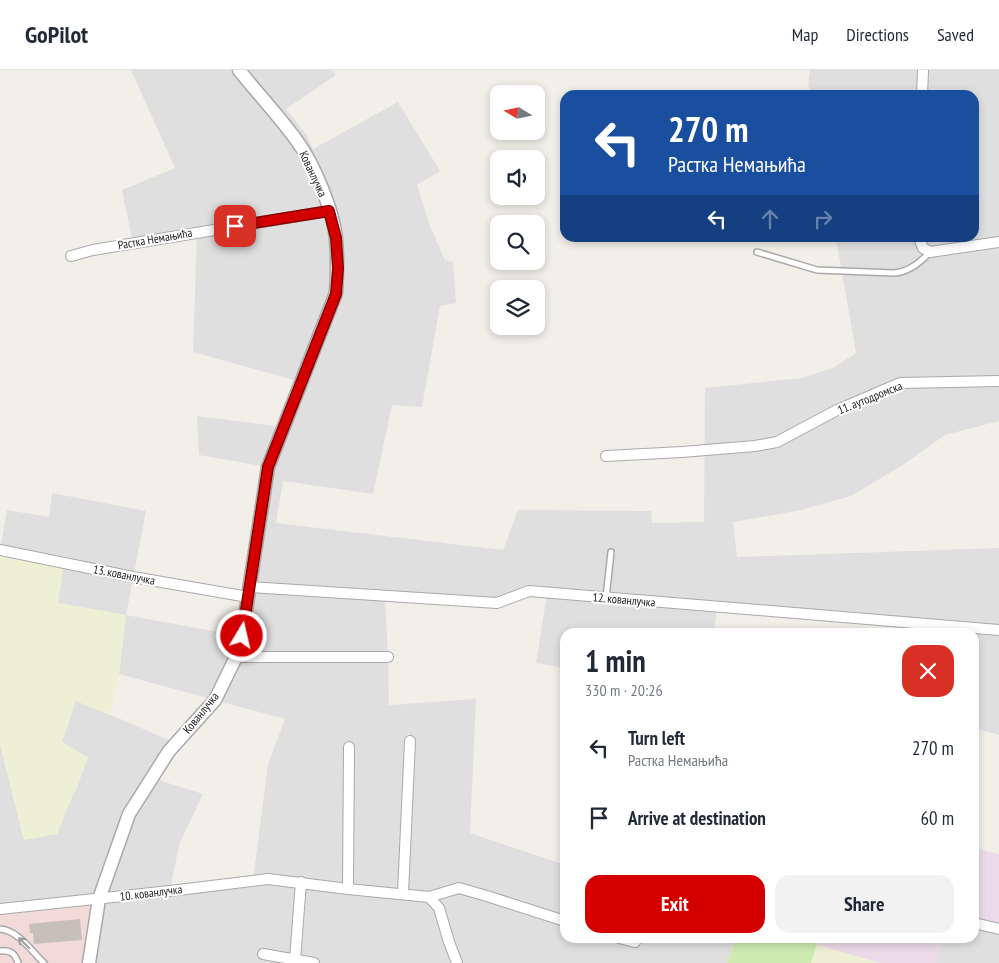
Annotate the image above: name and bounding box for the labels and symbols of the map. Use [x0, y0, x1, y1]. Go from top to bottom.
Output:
north arrow [490, 85, 545, 140]
street label: Кованлучка [296, 148, 331, 199]
pin [214, 205, 256, 247]
street label: Растка Немањића [117, 225, 193, 252]
street label: 11. аутодромска [835, 378, 905, 417]
street label: 13. кованлучка [92, 561, 157, 588]
street label: 12. кованлучка [592, 589, 656, 610]
position arrow [215, 609, 267, 661]
street label: Кованлучка [179, 689, 222, 736]
street label: 10. кованлучка [119, 881, 183, 904]
one-way arrow [18, 938, 30, 950]

